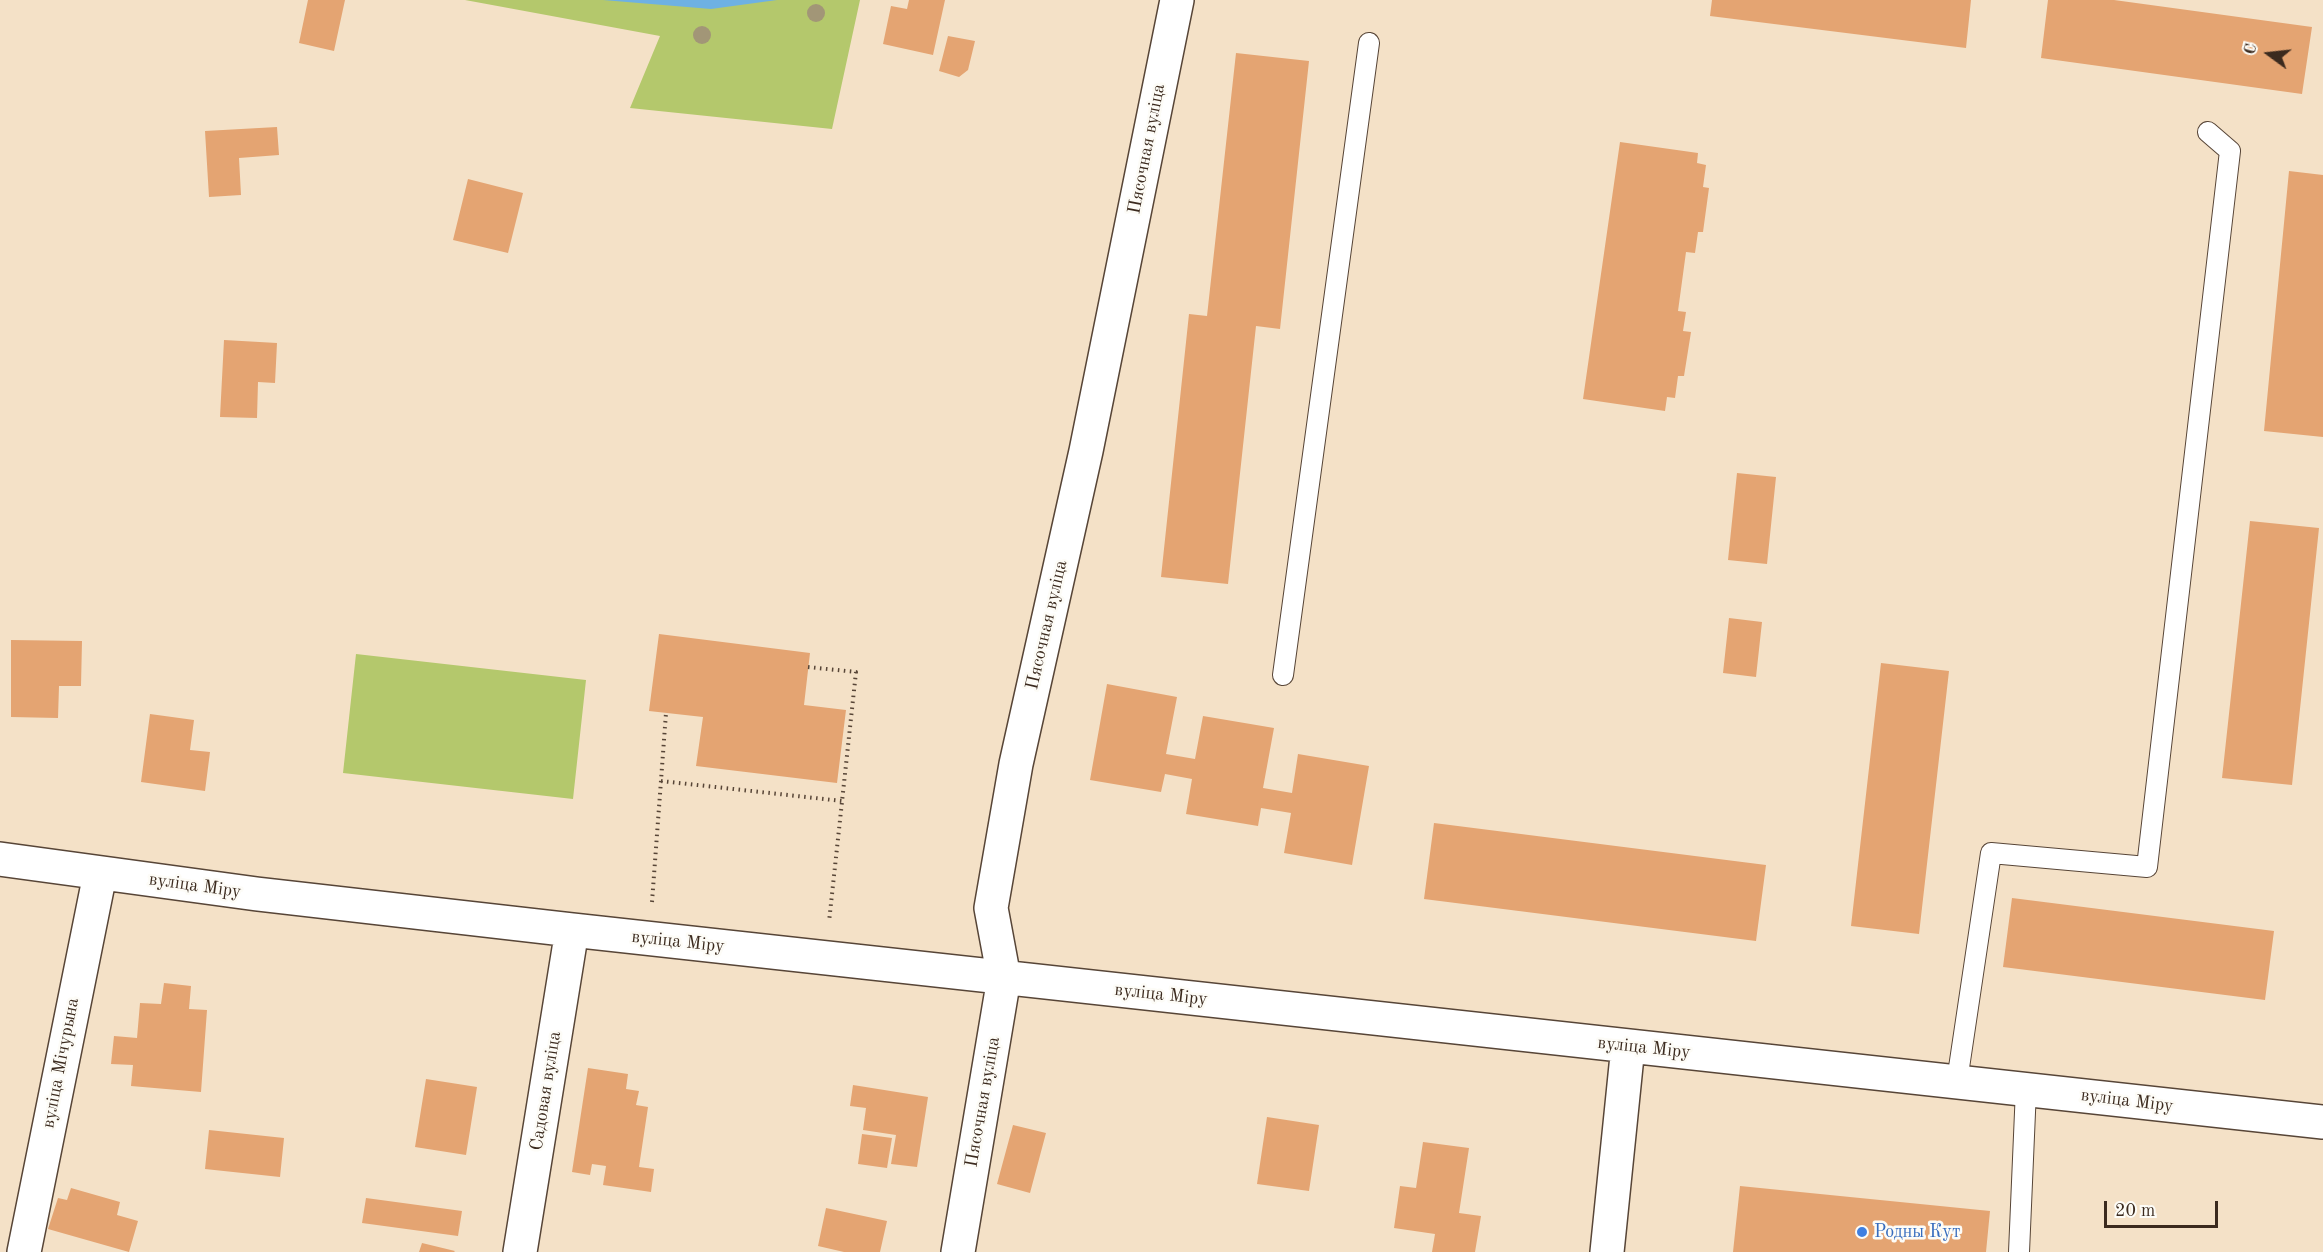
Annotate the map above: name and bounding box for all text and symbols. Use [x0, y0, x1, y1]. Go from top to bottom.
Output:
north arrow [2239, 24, 2299, 84]
text: С [2243, 42, 2261, 57]
street label: Пясочная вуліца [1124, 82, 1170, 216]
street label: Пясочная вуліца [1022, 558, 1072, 692]
street label: вуліца Міру [147, 869, 243, 903]
street label: вуліца Міру [630, 926, 726, 958]
street label: вуліца Міру [1113, 979, 1209, 1011]
street label: вуліца Мічурына [38, 996, 84, 1130]
street label: Садовая вуліца [526, 1030, 566, 1152]
street label: вуліца Міру [1596, 1032, 1692, 1064]
street label: Пясочная вуліца [961, 1035, 1005, 1169]
street label: вуліца Міру [2079, 1085, 2175, 1117]
scale bar [2107, 1189, 2221, 1227]
text: 20 m [2115, 1202, 2155, 1220]
place label: Родны Кут [1874, 1221, 1960, 1243]
marker: Родны Кут [1855, 1225, 1869, 1239]

